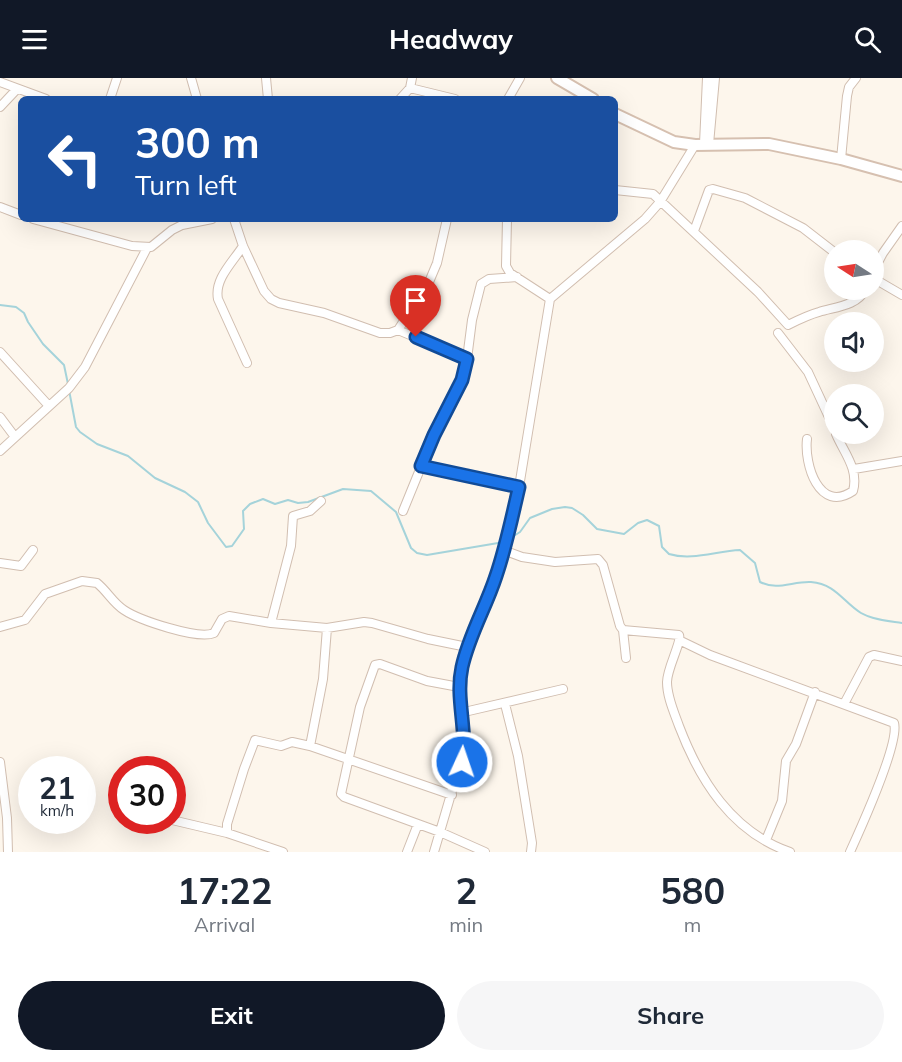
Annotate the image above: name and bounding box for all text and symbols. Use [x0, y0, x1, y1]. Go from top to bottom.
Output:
text: Headway [389, 22, 513, 56]
icon: menu [18, 23, 51, 56]
icon: search [851, 23, 884, 56]
text: 300 m [135, 116, 260, 169]
icon: left [36, 120, 114, 198]
text: Turn left [135, 168, 237, 202]
north arrow [824, 240, 884, 300]
map controls [824, 240, 884, 444]
pin [390, 275, 441, 337]
icon: arrive [399, 284, 432, 317]
button: sound [824, 312, 884, 372]
button: search [824, 384, 884, 444]
position arrow [430, 730, 494, 794]
speed limit sign: 30 [108, 756, 186, 834]
text: 21 [39, 769, 75, 807]
text: km/h [40, 801, 74, 820]
text: 17:22 [177, 868, 272, 913]
text: 2 [455, 868, 477, 913]
text: 580 [660, 868, 725, 913]
text: Arrival [194, 912, 255, 937]
text: min [449, 912, 483, 937]
text: m [684, 912, 701, 937]
button: Exit [18, 981, 445, 1050]
button: Share [457, 981, 884, 1050]

